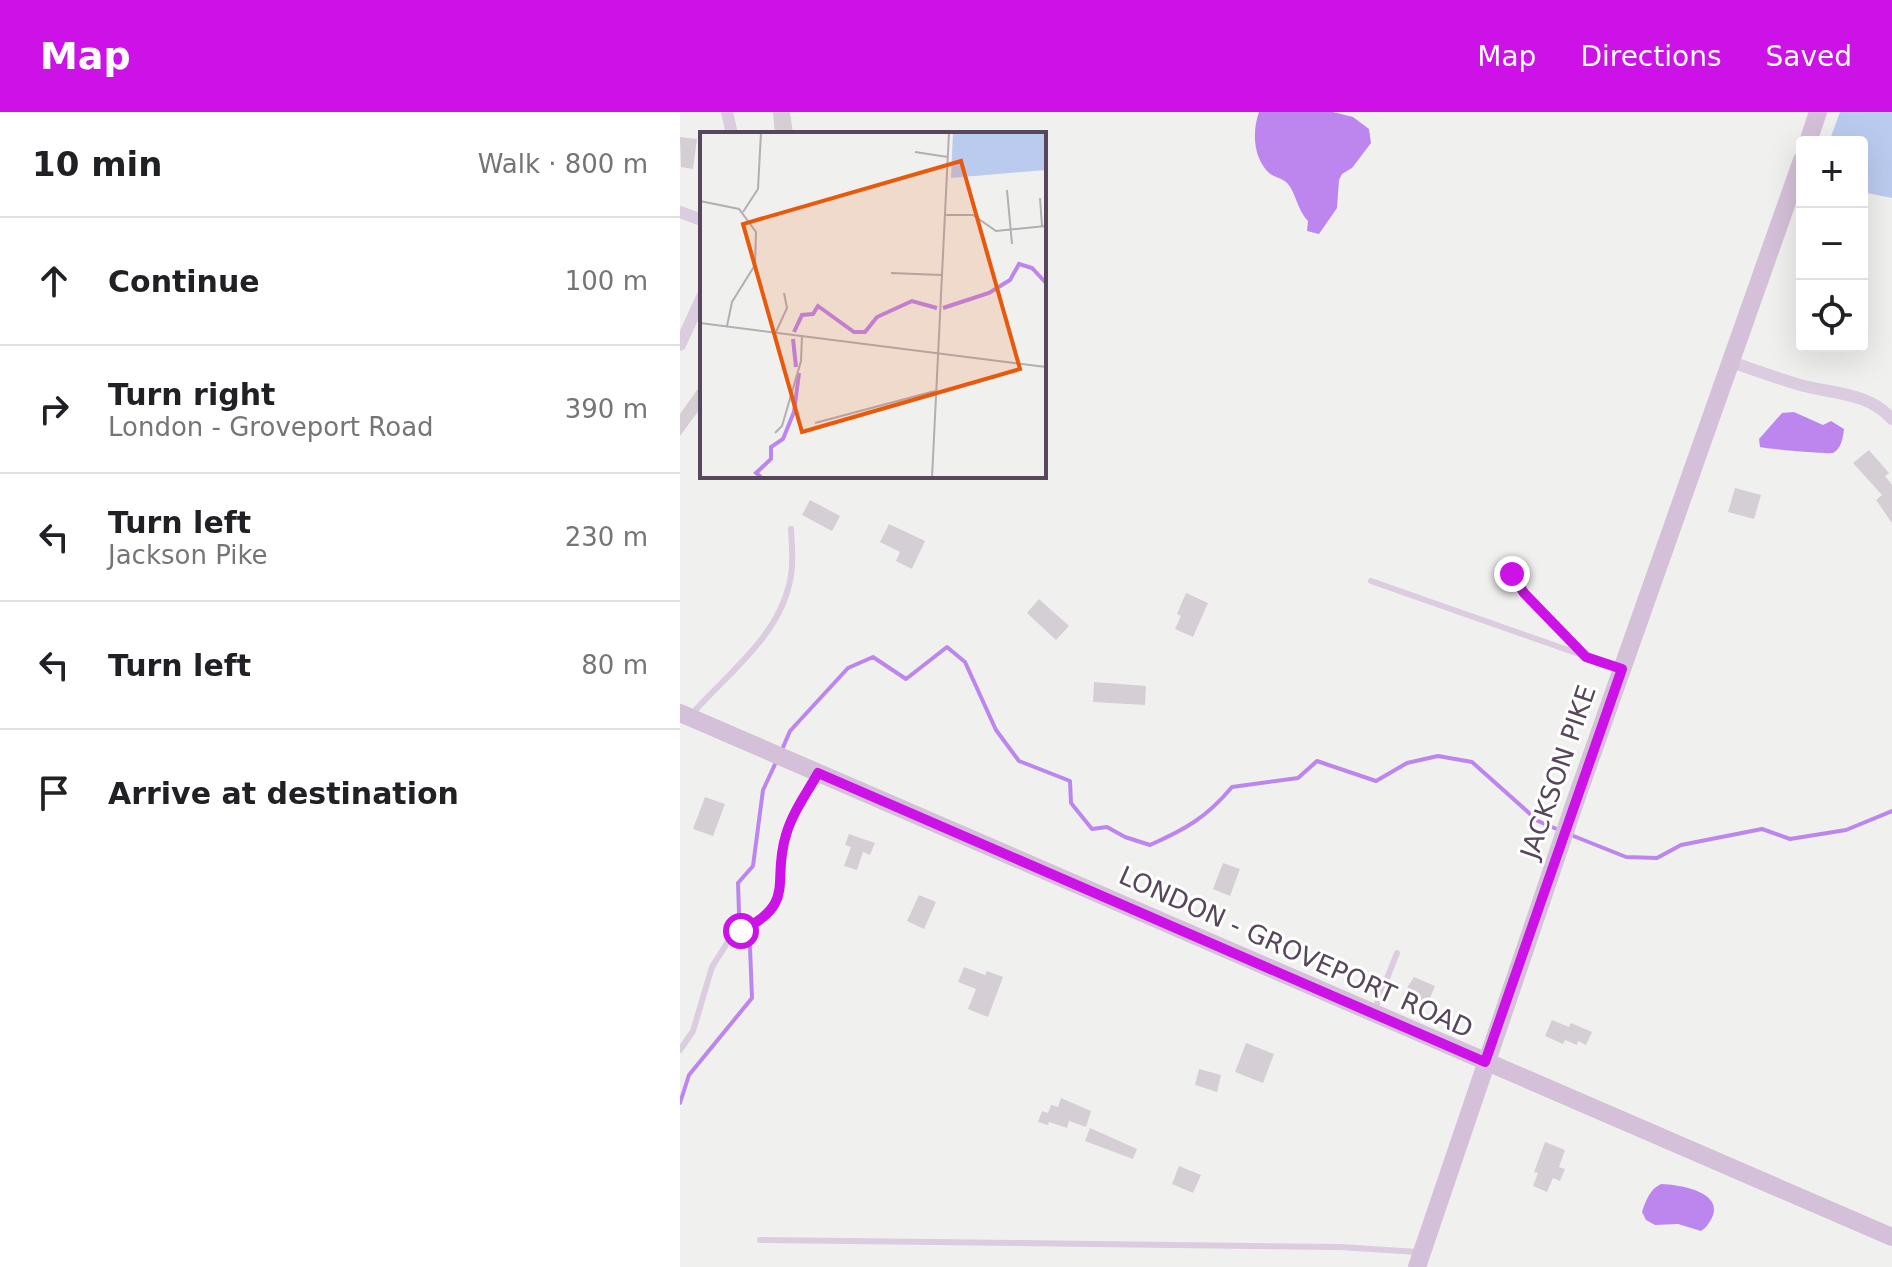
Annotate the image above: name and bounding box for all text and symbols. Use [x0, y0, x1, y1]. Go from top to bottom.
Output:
text: Map [40, 34, 131, 78]
text: Map [1477, 40, 1536, 73]
text: Directions [1580, 40, 1721, 73]
text: Saved [1765, 40, 1852, 73]
inset map [700, 132, 1046, 478]
map controls [1796, 136, 1868, 352]
button: + [1796, 136, 1868, 208]
text: 10 min [32, 144, 162, 184]
text: Walk · 800 m [478, 149, 648, 179]
button: − [1796, 208, 1868, 280]
icon: ahead [32, 259, 76, 303]
text: Continue [108, 264, 260, 299]
text: 100 m [565, 266, 648, 296]
button: locate [1796, 280, 1868, 352]
text: Turn right [108, 377, 275, 412]
icon: right [32, 387, 76, 431]
text: 390 m [565, 394, 648, 424]
text: London - Groveport Road [108, 412, 434, 442]
text: Turn left [108, 505, 251, 540]
icon: left [32, 515, 76, 559]
text: 230 m [565, 522, 648, 552]
text: Jackson Pike [108, 540, 268, 570]
route end [1494, 556, 1530, 592]
icon: left [32, 643, 76, 687]
text: Turn left [108, 648, 251, 683]
text: 80 m [581, 650, 648, 680]
street label: JACKSON PIKE [1514, 681, 1602, 864]
icon: arrive [32, 771, 76, 815]
text: Arrive at destination [108, 776, 459, 811]
street label: LONDON - GROVEPORT ROAD [1114, 860, 1478, 1044]
route start [723, 913, 759, 949]

